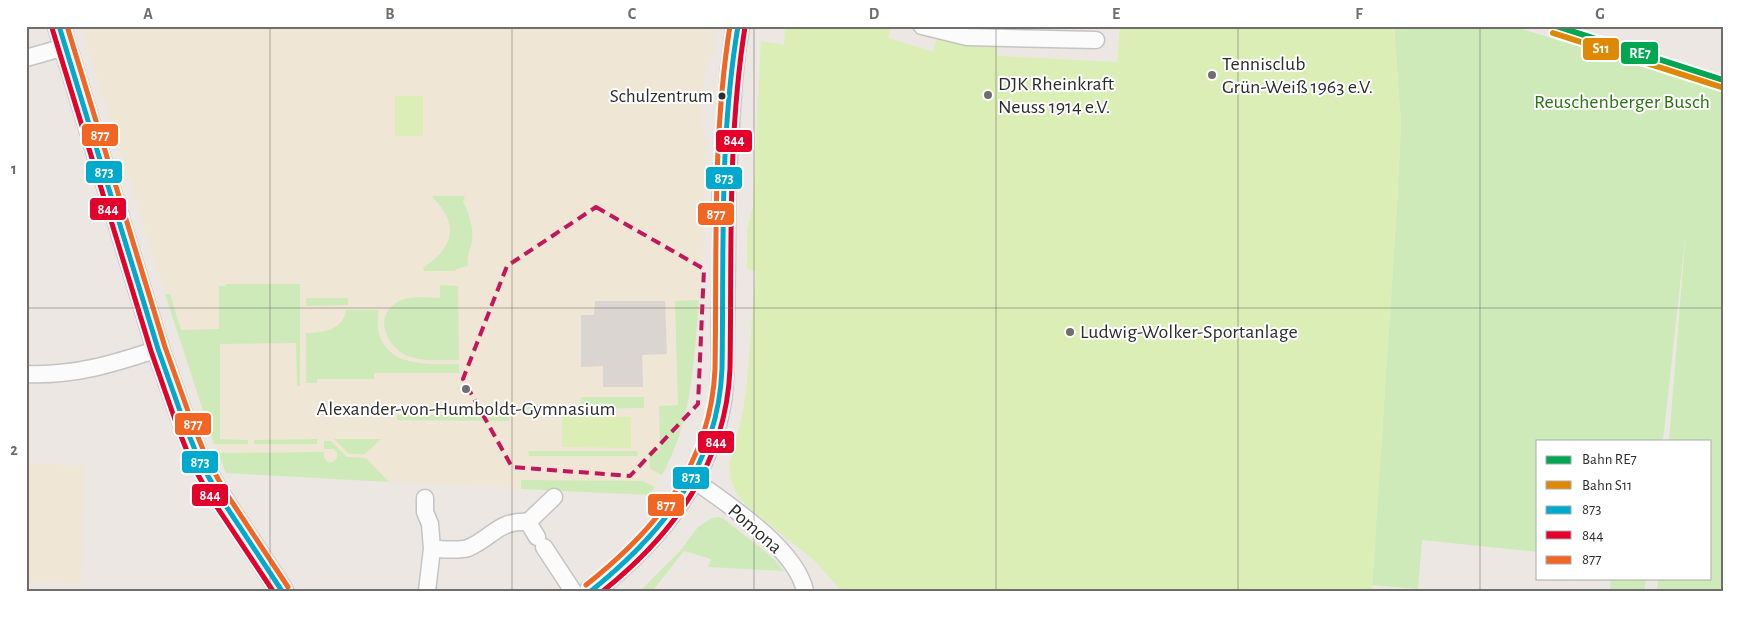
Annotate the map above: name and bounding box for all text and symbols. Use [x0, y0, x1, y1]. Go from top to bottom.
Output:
text: A [143, 6, 153, 22]
text: B [385, 6, 395, 22]
text: C [628, 6, 637, 22]
text: D [869, 6, 880, 22]
text: E [1112, 6, 1120, 22]
text: F [1355, 6, 1363, 22]
text: G [1595, 6, 1605, 22]
line badge: S11 [1582, 37, 1620, 61]
line badge: RE7 [1620, 41, 1659, 65]
text: S11 [1592, 42, 1610, 56]
text: RE7 [1629, 47, 1651, 61]
place label: Tennisclub Grün-Weiß 1963 e.V. [1222, 54, 1373, 97]
marker: Tennisclub Grün-Weiß 1963 e.V. [1206, 69, 1218, 81]
place label: DJK Rheinkraft Neuss 1914 e.V. [998, 74, 1115, 117]
place label: Schulzentrum [610, 87, 713, 106]
marker: DJK Rheinkraft Neuss 1914 e.V. [982, 89, 994, 101]
marker: Schulzentrum [717, 91, 727, 101]
park label: Reuschenberger Busch [1534, 92, 1710, 112]
line badge: 877 [81, 123, 119, 147]
text: 877 [91, 129, 110, 143]
line badge: 844 [715, 129, 753, 153]
text: 844 [724, 134, 745, 148]
line badge: 873 [85, 160, 123, 184]
text: 1 [11, 161, 17, 177]
text: 873 [95, 166, 113, 180]
line badge: 873 [705, 166, 743, 190]
text: 873 [715, 172, 733, 186]
line badge: 844 [89, 197, 127, 221]
line badge: 877 [697, 202, 735, 226]
text: 844 [98, 203, 119, 217]
text: 877 [707, 208, 726, 222]
place label: Ludwig-Wolker-Sportanlage [1080, 322, 1298, 342]
marker: Ludwig-Wolker-Sportanlage [1064, 326, 1076, 338]
marker: Alexander-von-Humboldt-Gymnasium [460, 383, 472, 395]
place label: Alexander-von-Humboldt-Gymnasium [317, 399, 615, 419]
line badge: 877 [174, 412, 212, 436]
text: 877 [184, 418, 203, 432]
line badge: 844 [697, 430, 735, 454]
text: 844 [706, 436, 727, 450]
legend [1536, 440, 1712, 580]
text: 2 [10, 442, 18, 458]
line badge: 873 [181, 450, 219, 474]
text: Bahn RE7 [1582, 452, 1637, 467]
text: 873 [191, 456, 209, 470]
line badge: 873 [672, 466, 710, 490]
text: 873 [682, 471, 700, 485]
text: Bahn S11 [1582, 478, 1632, 493]
line badge: 844 [191, 483, 229, 507]
text: 844 [200, 489, 221, 503]
line badge: 877 [647, 493, 685, 517]
text: 877 [657, 499, 676, 513]
street label: Pomona [724, 500, 786, 558]
text: 873 [1582, 502, 1602, 517]
text: 844 [1582, 528, 1604, 543]
text: 877 [1582, 552, 1602, 567]

